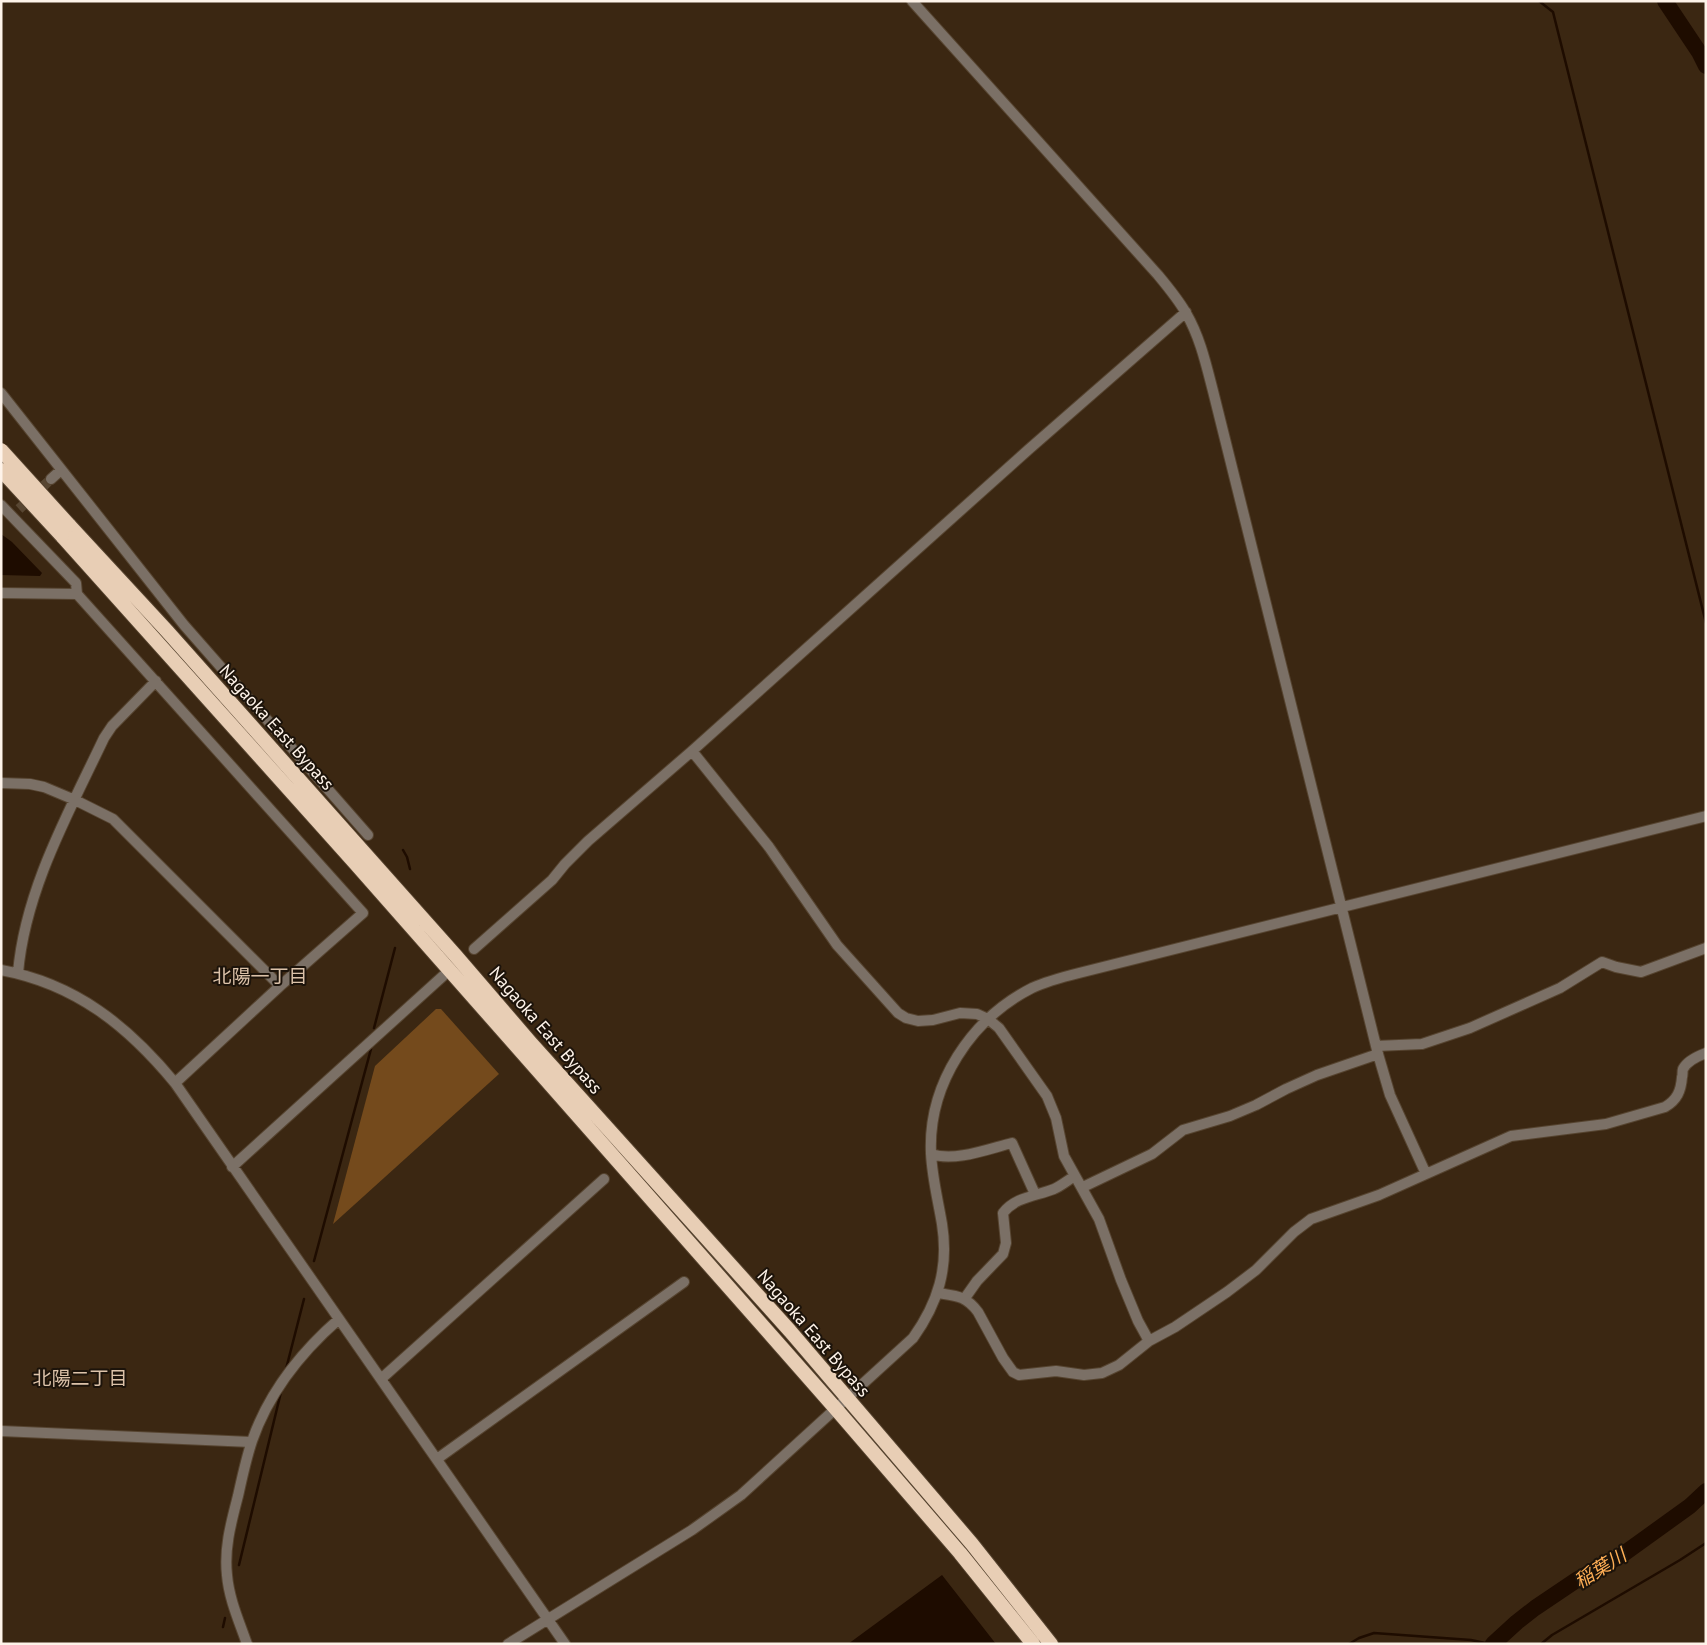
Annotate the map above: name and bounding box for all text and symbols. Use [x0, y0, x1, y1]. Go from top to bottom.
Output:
street label: Nagaoka East Bypass [214, 659, 340, 795]
street label: Nagaoka East Bypass [484, 962, 608, 1098]
district label: 北陽一丁目 [212, 964, 308, 988]
street label: Nagaoka East Bypass [752, 1265, 876, 1401]
district label: 北陽二丁目 [32, 1366, 128, 1390]
water label: 稲葉川 [1569, 1542, 1632, 1593]

